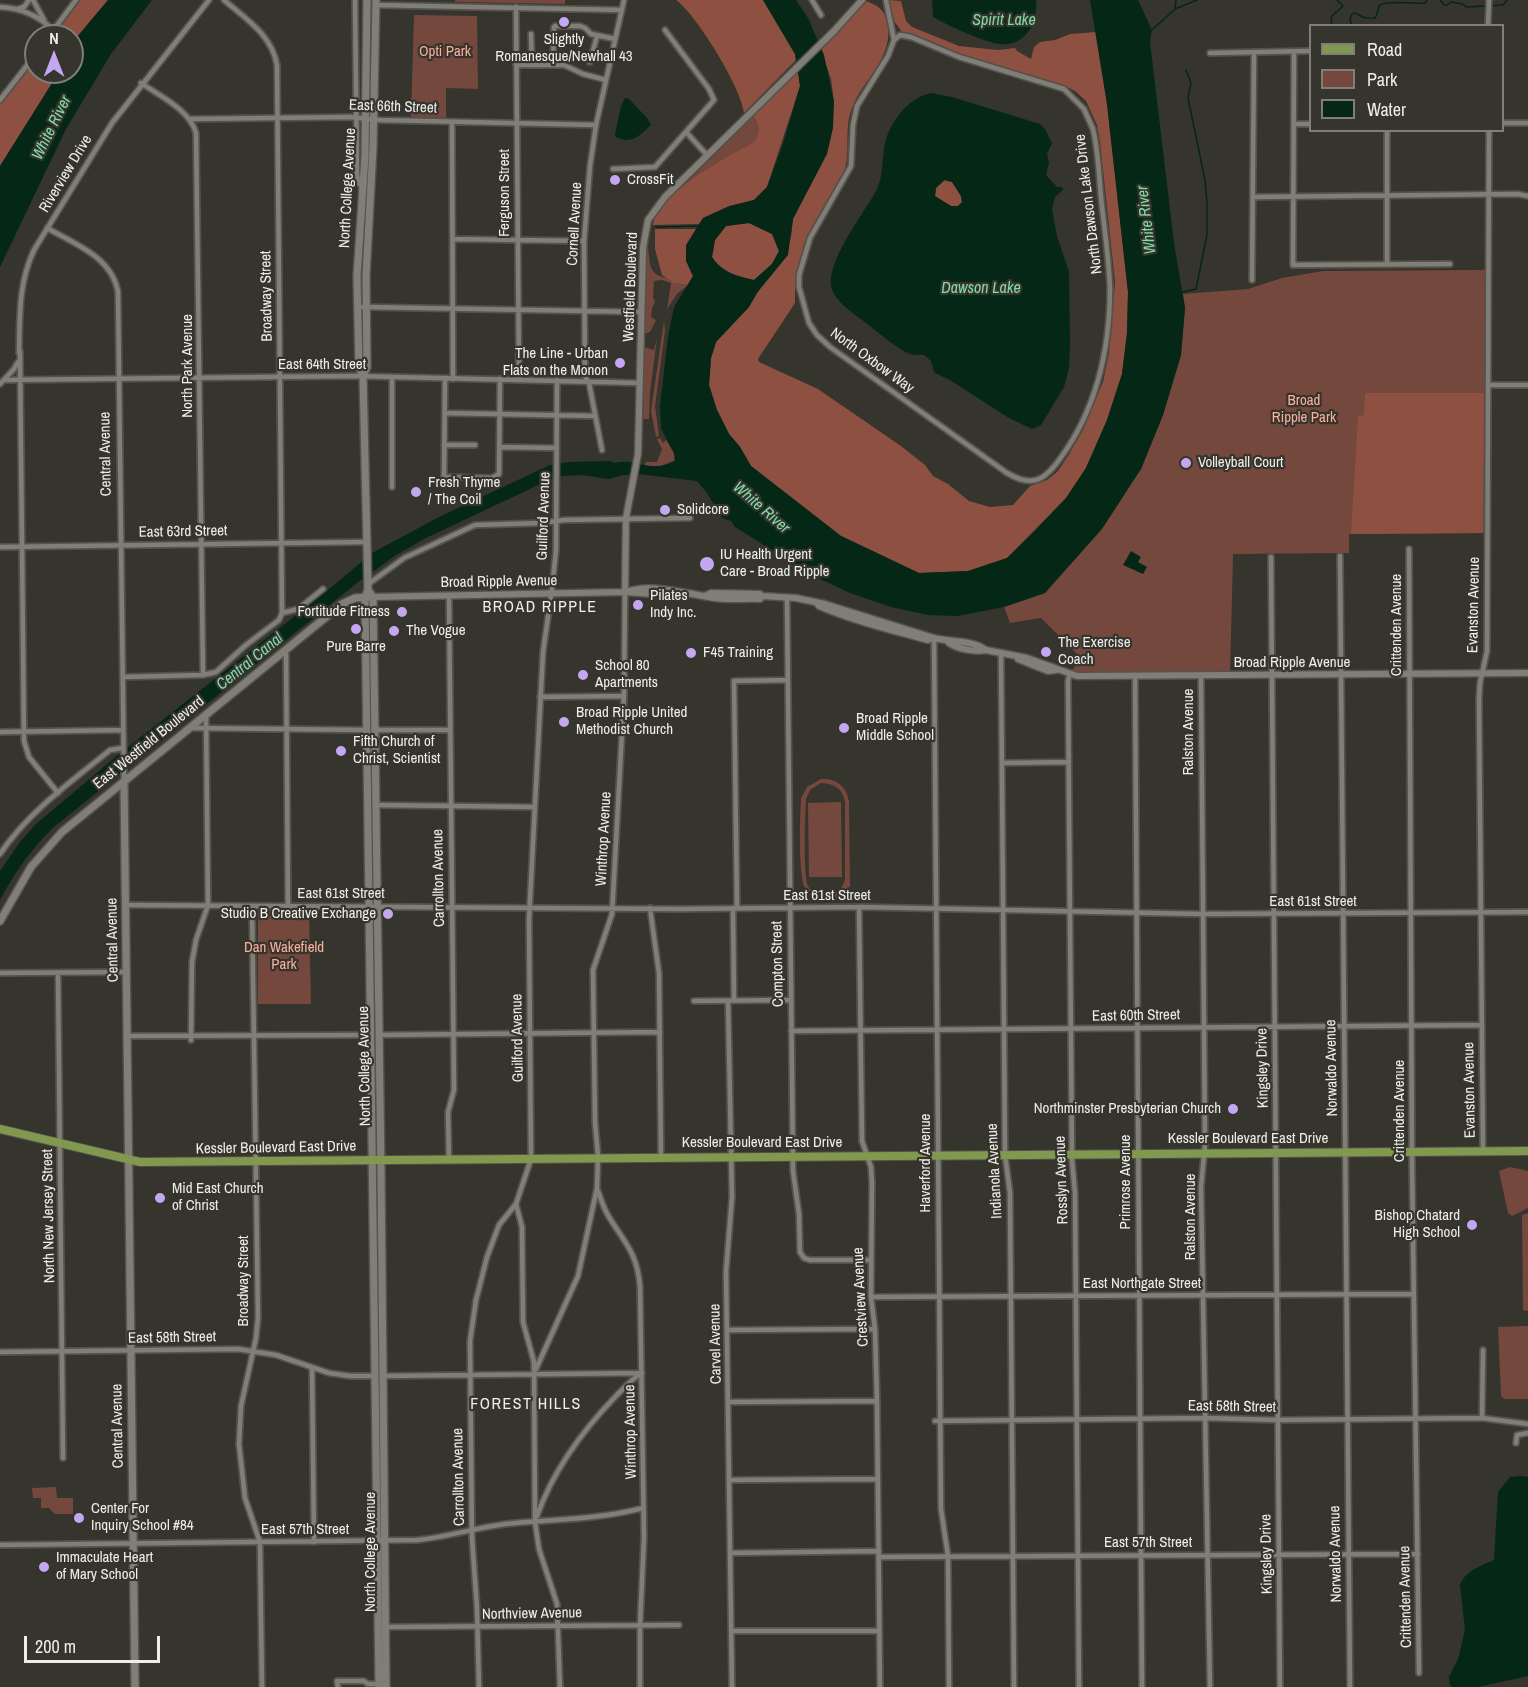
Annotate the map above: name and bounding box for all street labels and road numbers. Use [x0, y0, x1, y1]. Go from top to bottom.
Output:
street label: East 66th Street [349, 96, 437, 118]
street label: North College Avenue [336, 128, 360, 248]
street label: Riverview Drive [36, 132, 96, 216]
street label: North Dawson Lake Drive [1071, 133, 1107, 275]
street label: Ferguson Street [496, 149, 514, 237]
street label: Cornell Avenue [564, 182, 586, 266]
street label: Westfield Boulevard [620, 232, 642, 342]
street label: Broadway Street [257, 250, 277, 342]
street label: North Park Avenue [179, 314, 197, 418]
street label: North Oxbow Way [827, 325, 917, 397]
street label: East 64th Street [278, 356, 366, 374]
street label: Central Avenue [96, 412, 116, 496]
street label: Guilford Avenue [533, 471, 555, 561]
street label: East 63rd Street [138, 522, 228, 542]
street label: Evanston Avenue [1464, 557, 1484, 653]
street label: Broad Ripple Avenue [440, 572, 558, 592]
street label: Crittenden Avenue [1388, 574, 1406, 676]
street label: Broad Ripple Avenue [1234, 654, 1350, 672]
street label: Ralston Avenue [1180, 689, 1198, 775]
street label: East Westfield Boulevard [90, 693, 208, 793]
street label: Winthrop Avenue [593, 791, 615, 887]
street label: Carrollton Avenue [429, 829, 449, 927]
street label: East 61st Street [297, 885, 385, 903]
street label: East 61st Street [783, 887, 871, 905]
street label: East 61st Street [1269, 893, 1357, 911]
street label: Central Avenue [103, 898, 123, 982]
street label: Compton Street [768, 921, 788, 1007]
street label: Guilford Avenue [508, 994, 528, 1082]
street label: North College Avenue [355, 1006, 375, 1126]
street label: East 60th Street [1092, 1006, 1180, 1026]
street label: Norwaldo Avenue [1322, 1019, 1342, 1117]
street label: Kingsley Drive [1253, 1028, 1273, 1108]
street label: Evanston Avenue [1460, 1042, 1480, 1138]
street label: Crittenden Avenue [1391, 1060, 1409, 1162]
street label: Haverford Avenue [917, 1114, 935, 1212]
street label: Indianola Avenue [984, 1123, 1006, 1219]
street label: Kessler Boulevard East Drive [1168, 1130, 1328, 1148]
street label: Kessler Boulevard East Drive [682, 1134, 842, 1152]
street label: Rosslyn Avenue [1051, 1135, 1073, 1225]
street label: Primrose Avenue [1117, 1135, 1135, 1229]
street label: Kessler Boulevard East Drive [196, 1138, 356, 1158]
street label: North New Jersey Street [39, 1149, 59, 1283]
street label: Ralston Avenue [1182, 1174, 1200, 1260]
street label: Broadway Street [235, 1236, 253, 1326]
street label: Crestview Avenue [849, 1247, 873, 1347]
street label: East Northgate Street [1083, 1275, 1201, 1293]
street label: Carvel Avenue [706, 1304, 726, 1384]
street label: East 58th Street [128, 1328, 216, 1348]
street label: Central Avenue [108, 1384, 128, 1468]
street label: Winthrop Avenue [621, 1384, 641, 1480]
street label: East 58th Street [1188, 1397, 1276, 1417]
street label: Carrollton Avenue [449, 1428, 469, 1526]
street label: North College Avenue [362, 1492, 380, 1612]
street label: Norwaldo Avenue [1326, 1505, 1346, 1603]
street label: Kingsley Drive [1257, 1514, 1277, 1594]
street label: East 57th Street [261, 1521, 349, 1539]
street label: East 57th Street [1104, 1534, 1192, 1552]
street label: Crittenden Avenue [1396, 1546, 1416, 1648]
street label: Northview Avenue [482, 1604, 582, 1624]

